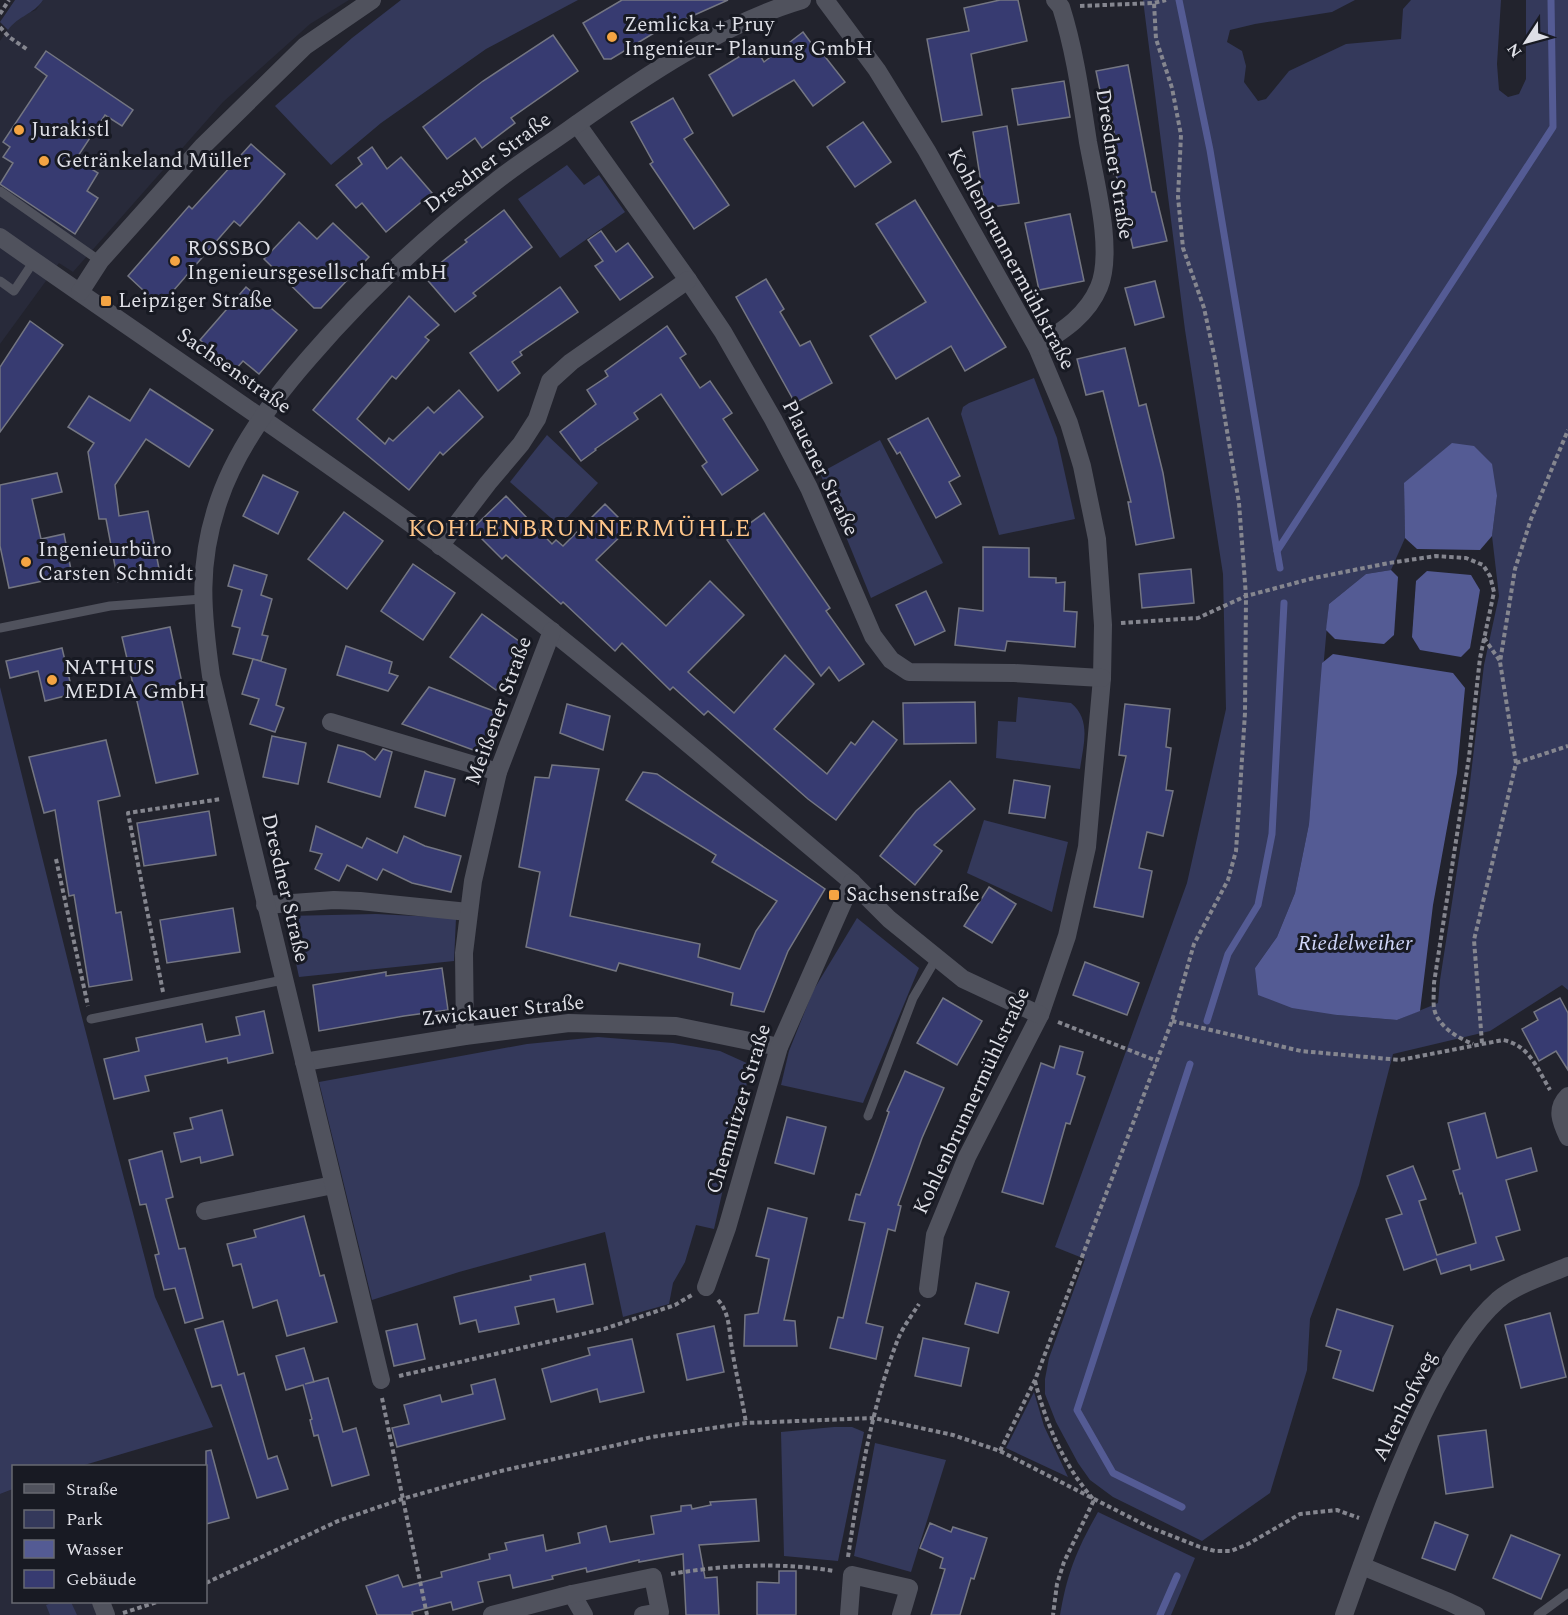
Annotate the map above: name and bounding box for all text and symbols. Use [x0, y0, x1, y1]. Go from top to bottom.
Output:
place label: Zemlicka + Pruy Ingenieur- Planung GmbH [624, 9, 873, 65]
north arrow [1496, 12, 1556, 72]
marker: Zemlicka + Pruy Ingenieur- Planung GmbH [605, 30, 619, 44]
text: N [1501, 38, 1528, 63]
street label: Dresdner Straße [1086, 86, 1142, 242]
street label: Dresdner Straße [418, 104, 558, 222]
place label: Jurakistl [31, 114, 110, 146]
marker: Jurakistl [12, 123, 26, 137]
street label: Kohlenbrunnermühlstraße [939, 142, 1083, 376]
place label: Getränkeland Müller [56, 145, 251, 177]
marker: Getränkeland Müller [37, 154, 51, 168]
place label: ROSSBO Ingenieursgesellschaft mbH [187, 233, 447, 289]
marker: ROSSBO Ingenieursgesellschaft mbH [168, 254, 182, 268]
place label: Leipziger Straße [118, 285, 272, 317]
marker: Leipziger Straße [99, 294, 113, 308]
street label: Sachsenstraße [170, 320, 298, 422]
street label: Plauener Straße [773, 394, 867, 542]
district label: KOHLENBRUNNERMÜHLE [408, 511, 752, 547]
place label: Ingenieurbüro Carsten Schmidt [38, 534, 193, 590]
marker: Ingenieurbüro Carsten Schmidt [19, 555, 33, 569]
street label: Meißener Straße [457, 632, 541, 790]
place label: NATHUS MEDIA GmbH [64, 652, 206, 708]
marker: NATHUS MEDIA GmbH [45, 673, 59, 687]
street label: Dresdner Straße [252, 810, 318, 966]
place label: Sachsenstraße [846, 879, 980, 911]
marker: Sachsenstraße [827, 888, 841, 902]
water label: Riedelweiher [1297, 927, 1413, 960]
street label: Kohlenbrunnermühlstraße [905, 982, 1039, 1220]
street label: Zwickauer Straße [420, 987, 586, 1035]
street label: Chemnitzer Straße [698, 1020, 780, 1198]
street label: Altenhofweg [1364, 1345, 1446, 1467]
legend [12, 1465, 207, 1603]
text: Straße [66, 1476, 118, 1503]
text: Park [66, 1506, 103, 1533]
text: Wasser [66, 1536, 123, 1563]
text: Gebäude [66, 1566, 136, 1593]

